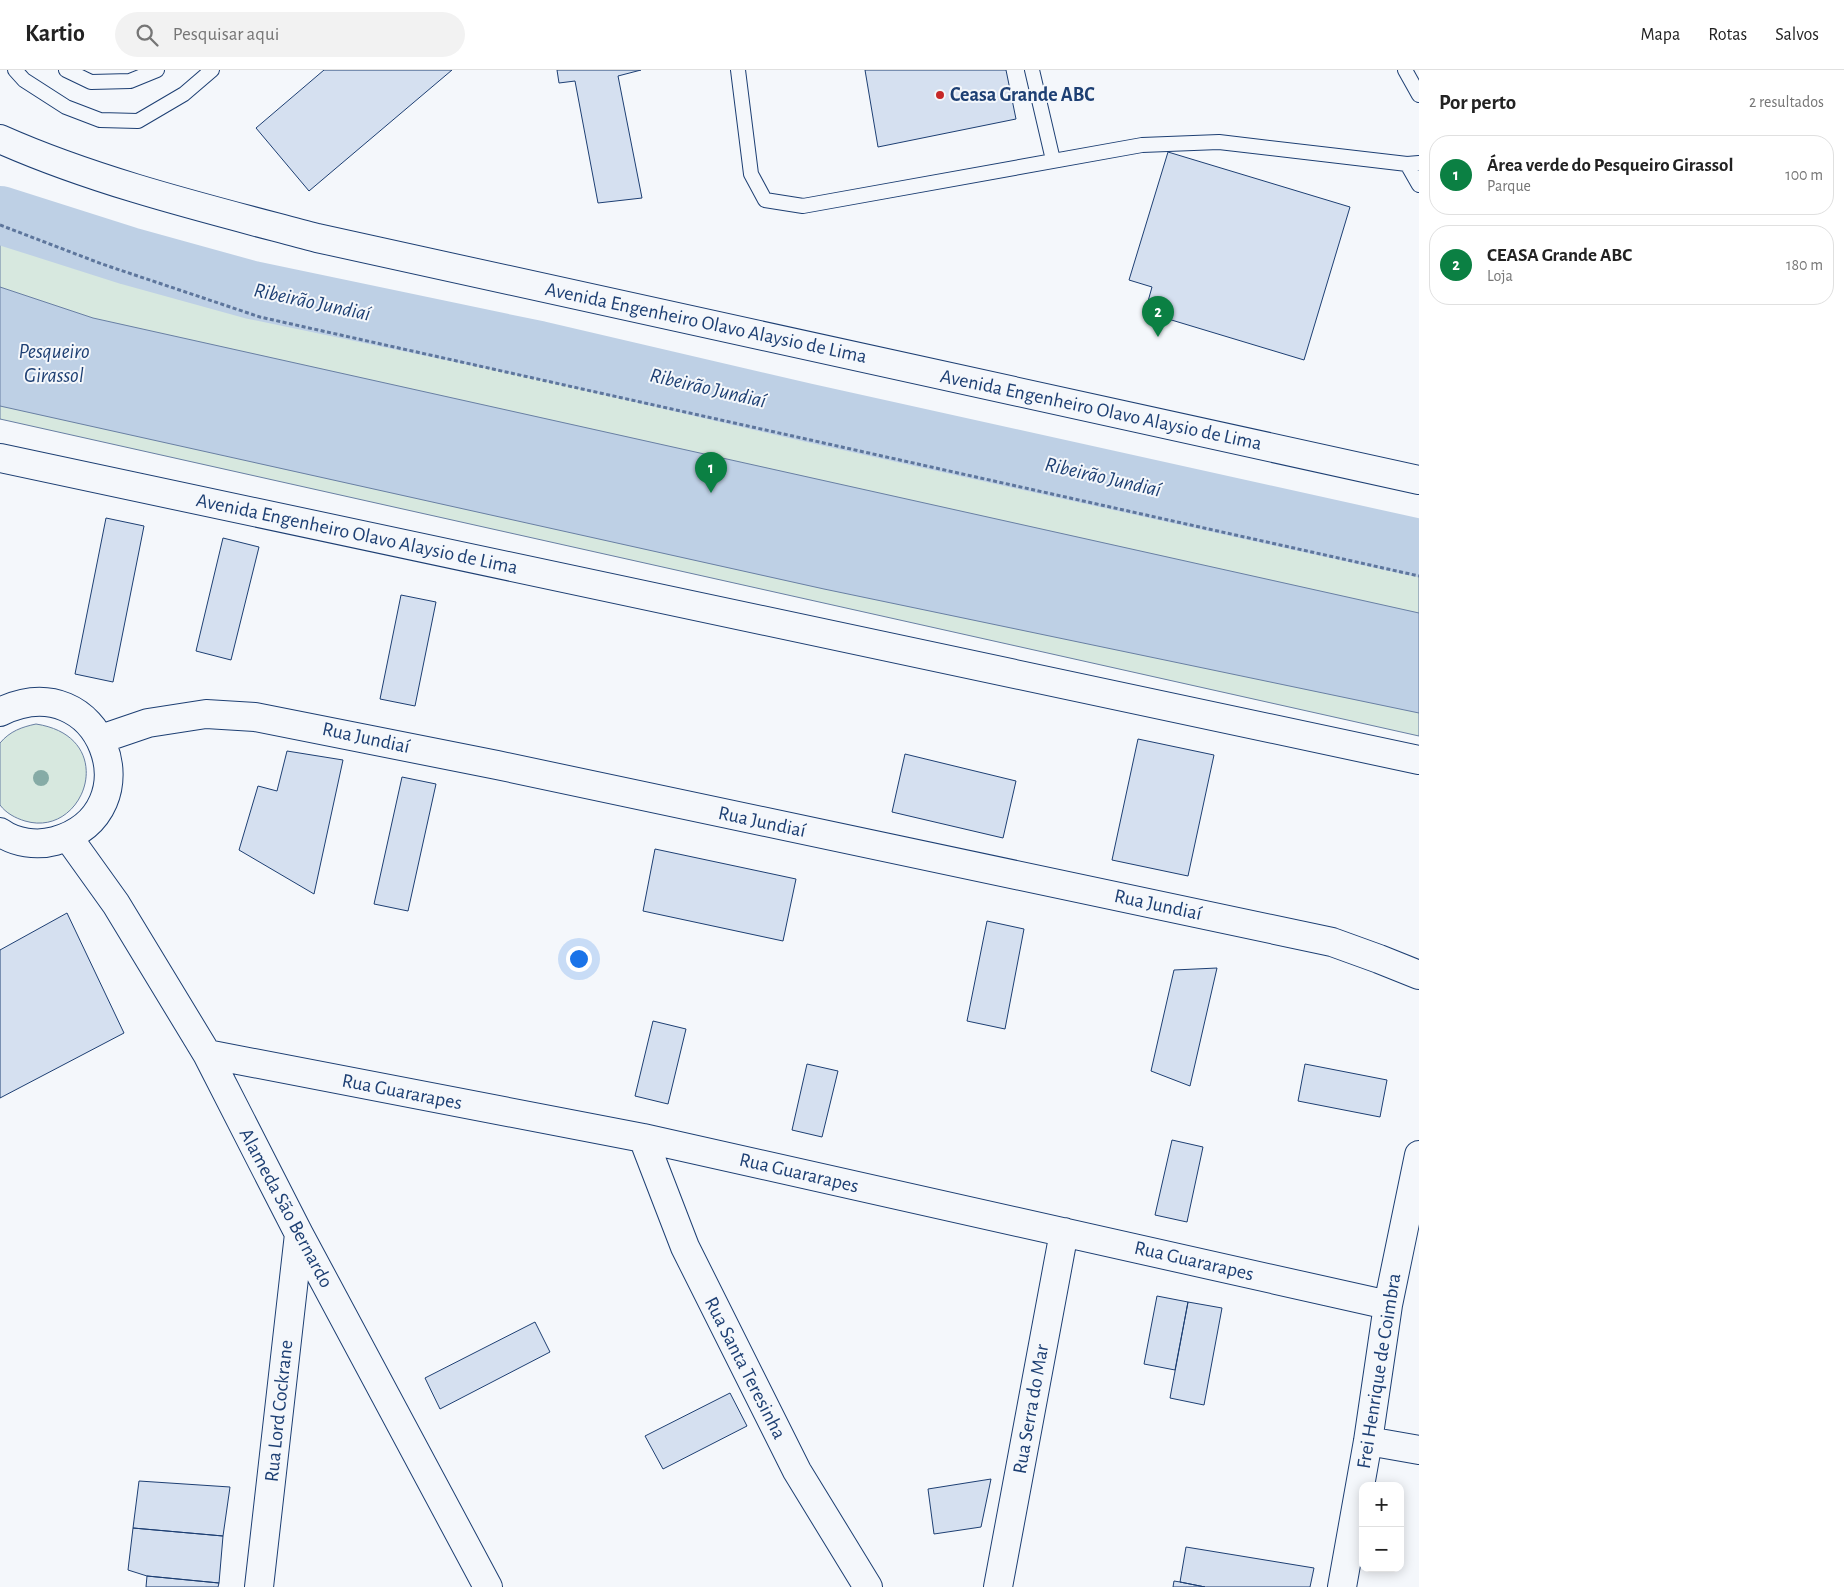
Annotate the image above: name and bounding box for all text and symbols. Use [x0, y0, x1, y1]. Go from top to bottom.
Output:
search box [115, 12, 465, 57]
icon: search [133, 21, 161, 49]
text: Kartio [25, 22, 85, 46]
text: Pesquisar aqui [173, 25, 279, 44]
text: Mapa [1641, 26, 1680, 44]
text: Rotas [1708, 26, 1747, 44]
text: Salvos [1775, 26, 1819, 44]
place label: Ceasa Grande ABC [950, 85, 1095, 105]
marker: Ceasa Grande ABC [934, 89, 946, 101]
text: Por perto [1439, 92, 1516, 113]
text: 2 resultados [1749, 94, 1824, 110]
text: Área verde do Pesqueiro Girassol [1487, 156, 1733, 175]
text: 1 [1453, 167, 1459, 183]
text: 100 m [1785, 167, 1823, 183]
text: Parque [1487, 178, 1531, 194]
text: CEASA Grande ABC [1487, 246, 1632, 265]
text: 2 [1452, 257, 1460, 273]
text: 180 m [1786, 257, 1823, 273]
text: Loja [1487, 268, 1513, 284]
water label: Ribeirão Jundiaí [252, 279, 374, 325]
street label: Avenida Engenheiro Olavo Alaysio de Lima [543, 279, 869, 367]
pin: 2 [1142, 296, 1174, 337]
water label: Pesqueiro Girassol [18, 341, 90, 386]
water label: Ribeirão Jundiaí [648, 364, 769, 412]
street label: Avenida Engenheiro Olavo Alaysio de Lima [938, 366, 1264, 454]
pin: 1 [695, 452, 727, 493]
water label: Ribeirão Jundiaí [1043, 453, 1164, 501]
street label: Avenida Engenheiro Olavo Alaysio de Lima [194, 490, 520, 578]
street label: Rua Jundiaí [320, 719, 412, 757]
street label: Rua Jundiaí [716, 803, 808, 841]
street label: Rua Jundiaí [1112, 886, 1204, 924]
your location [566, 946, 592, 972]
street label: Rua Guararapes [340, 1071, 464, 1113]
street label: Alameda São Bernardo [236, 1125, 336, 1291]
street label: Rua Guararapes [737, 1150, 861, 1196]
street label: Rua Guararapes [1132, 1238, 1256, 1284]
street label: Frei Henrique de Coimbra [1354, 1272, 1404, 1470]
street label: Rua Santa Teresinha [701, 1294, 789, 1442]
street label: Rua Lord Cockrane [262, 1339, 296, 1483]
street label: Rua Serra do Mar [1010, 1342, 1052, 1476]
map controls [1359, 1482, 1404, 1572]
button: + [1359, 1482, 1404, 1527]
button: − [1359, 1527, 1404, 1572]

